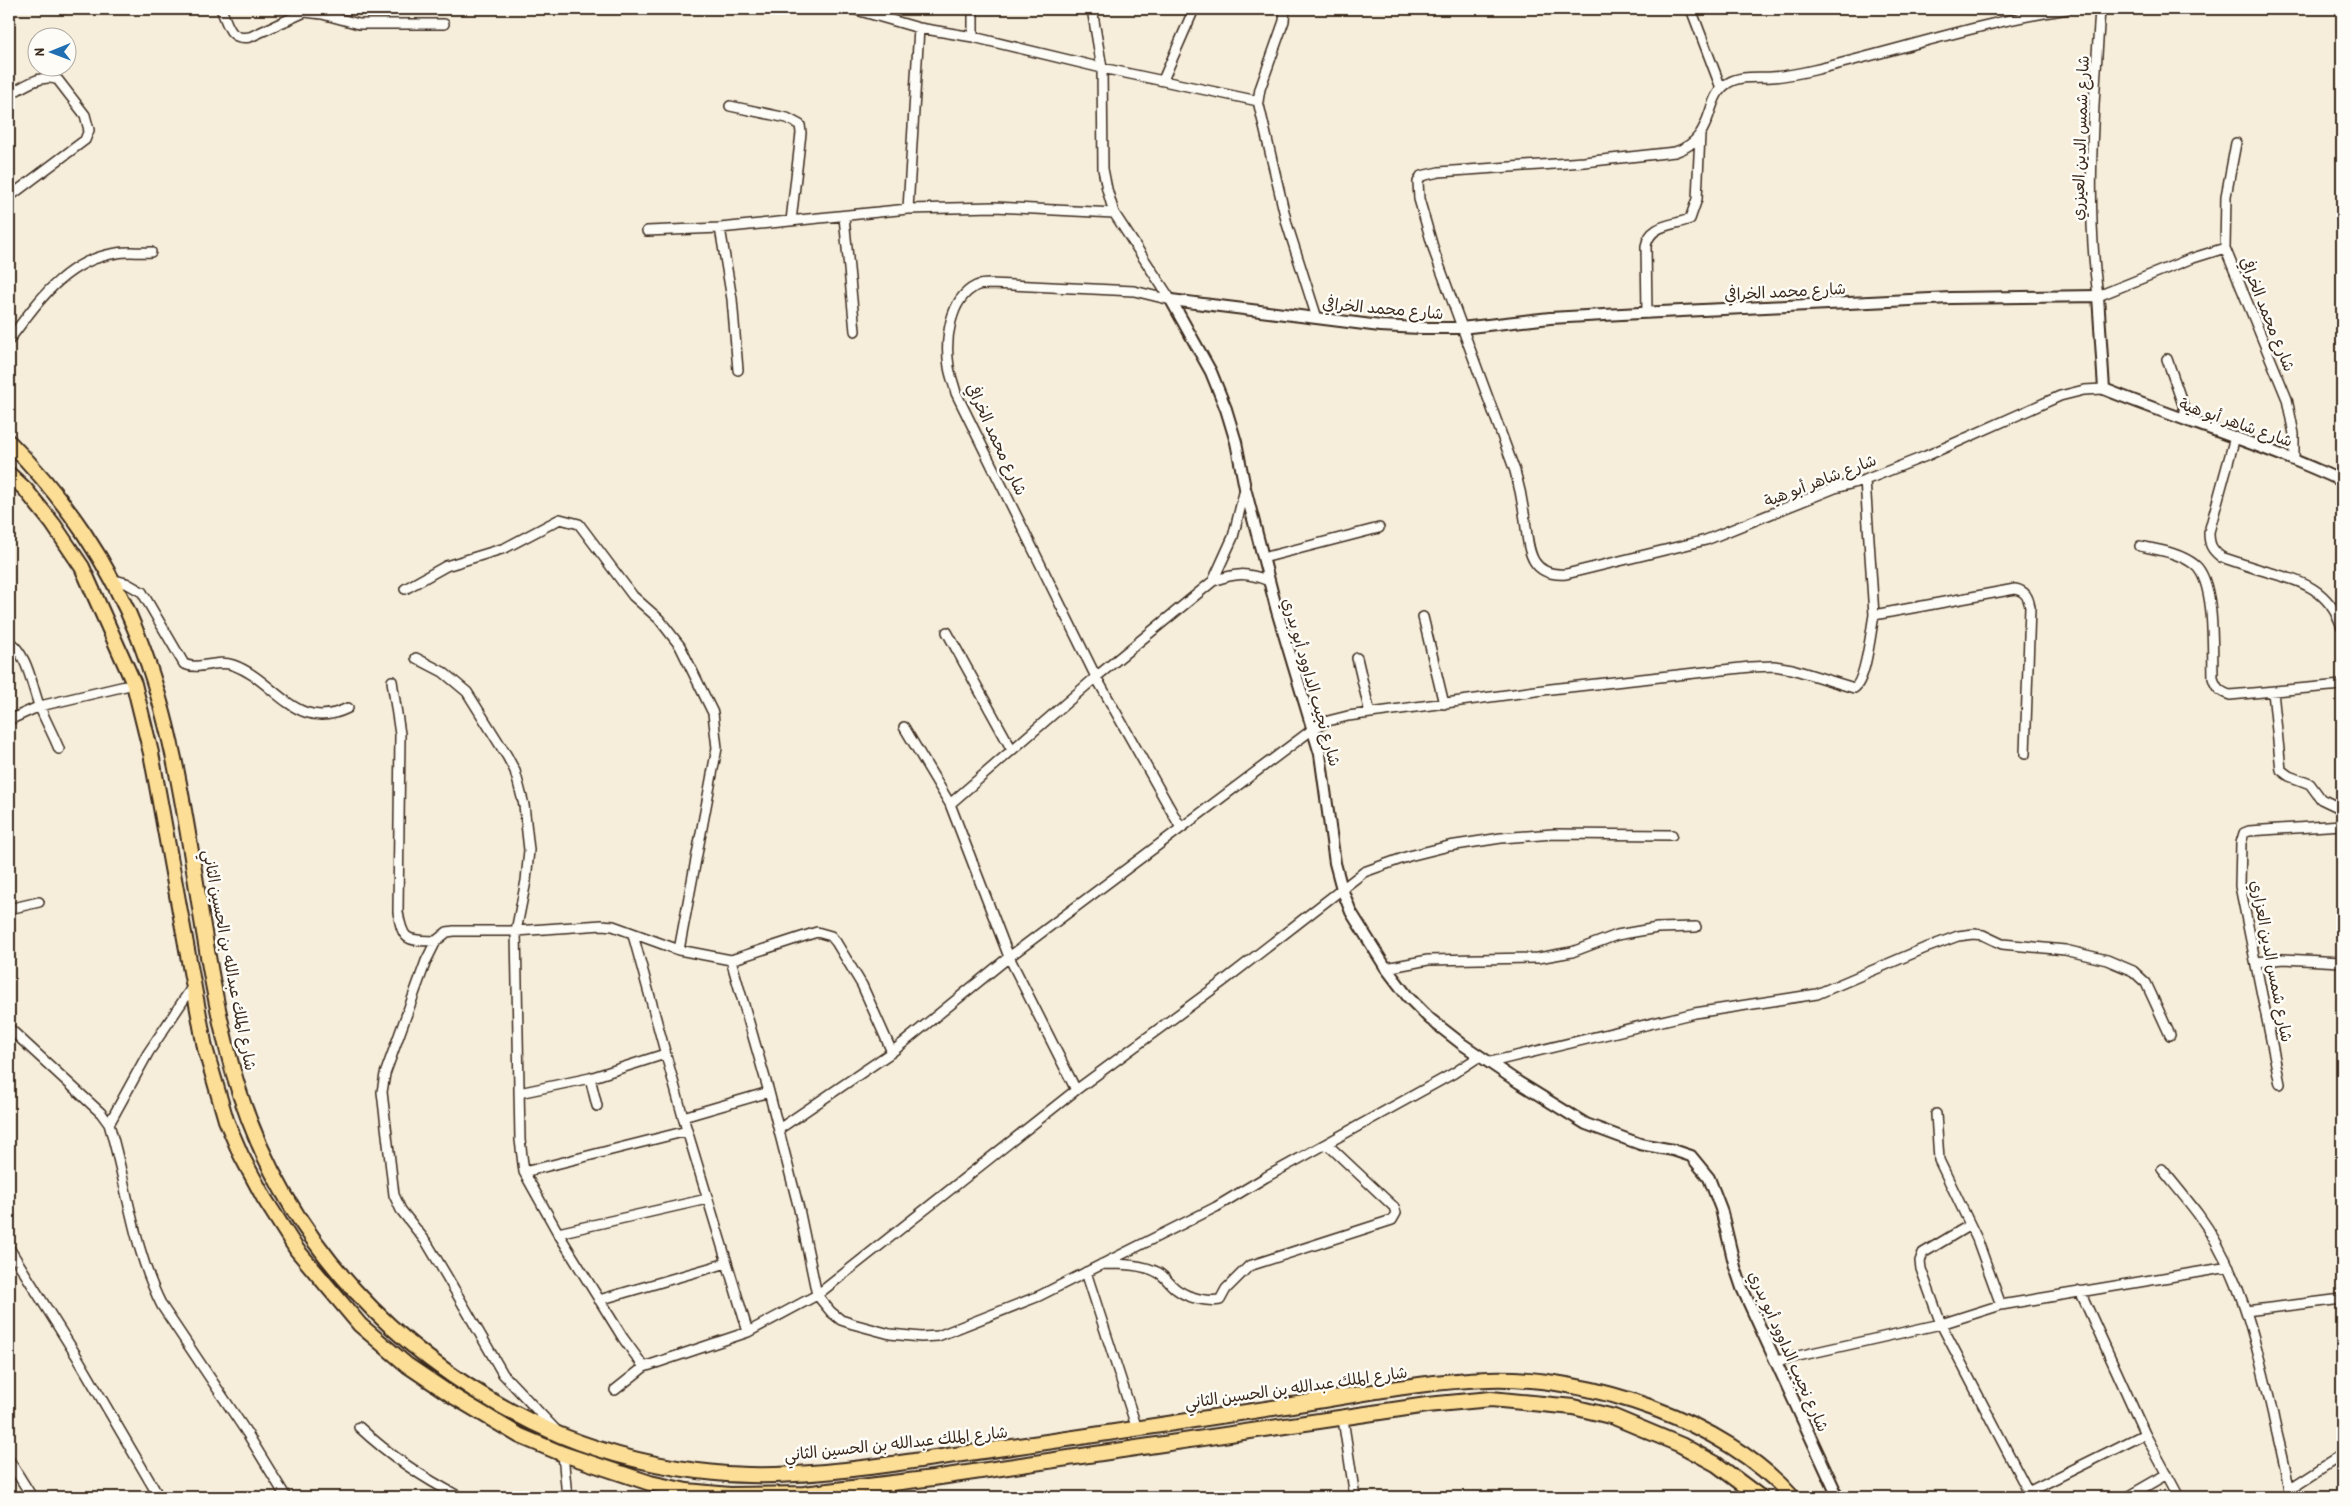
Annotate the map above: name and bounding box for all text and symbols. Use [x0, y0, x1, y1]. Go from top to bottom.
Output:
north arrow [28, 28, 78, 78]
text: N [29, 48, 48, 56]
street label: شارع شمس الدين العيزري [2066, 55, 2095, 221]
street label: شارع محمد الخرافي [2234, 253, 2301, 375]
street label: شارع محمد الخرافي [1724, 277, 1846, 306]
street label: شارع محمد الخرافي [1321, 292, 1445, 325]
street label: شارع محمد الخرافي [960, 379, 1033, 499]
street label: شارع شاهر أبو هية [2176, 392, 2296, 453]
street label: شارع شاهر أبو هية [1761, 448, 1880, 512]
street label: شارع نجيب الداوود أبو بدري [1276, 595, 1347, 769]
street label: شارع الملك عبدالله بن الحسين الثاني [194, 848, 262, 1073]
street label: شارع شمس الدين العزاري [2245, 878, 2298, 1044]
street label: شارع نجيب الداوود أبو بدري [1743, 1267, 1834, 1435]
street label: شارع الملك عبدالله بن الحسين الثاني [1183, 1360, 1409, 1417]
street label: شارع الملك عبدالله بن الحسين الثاني [783, 1420, 1009, 1470]

